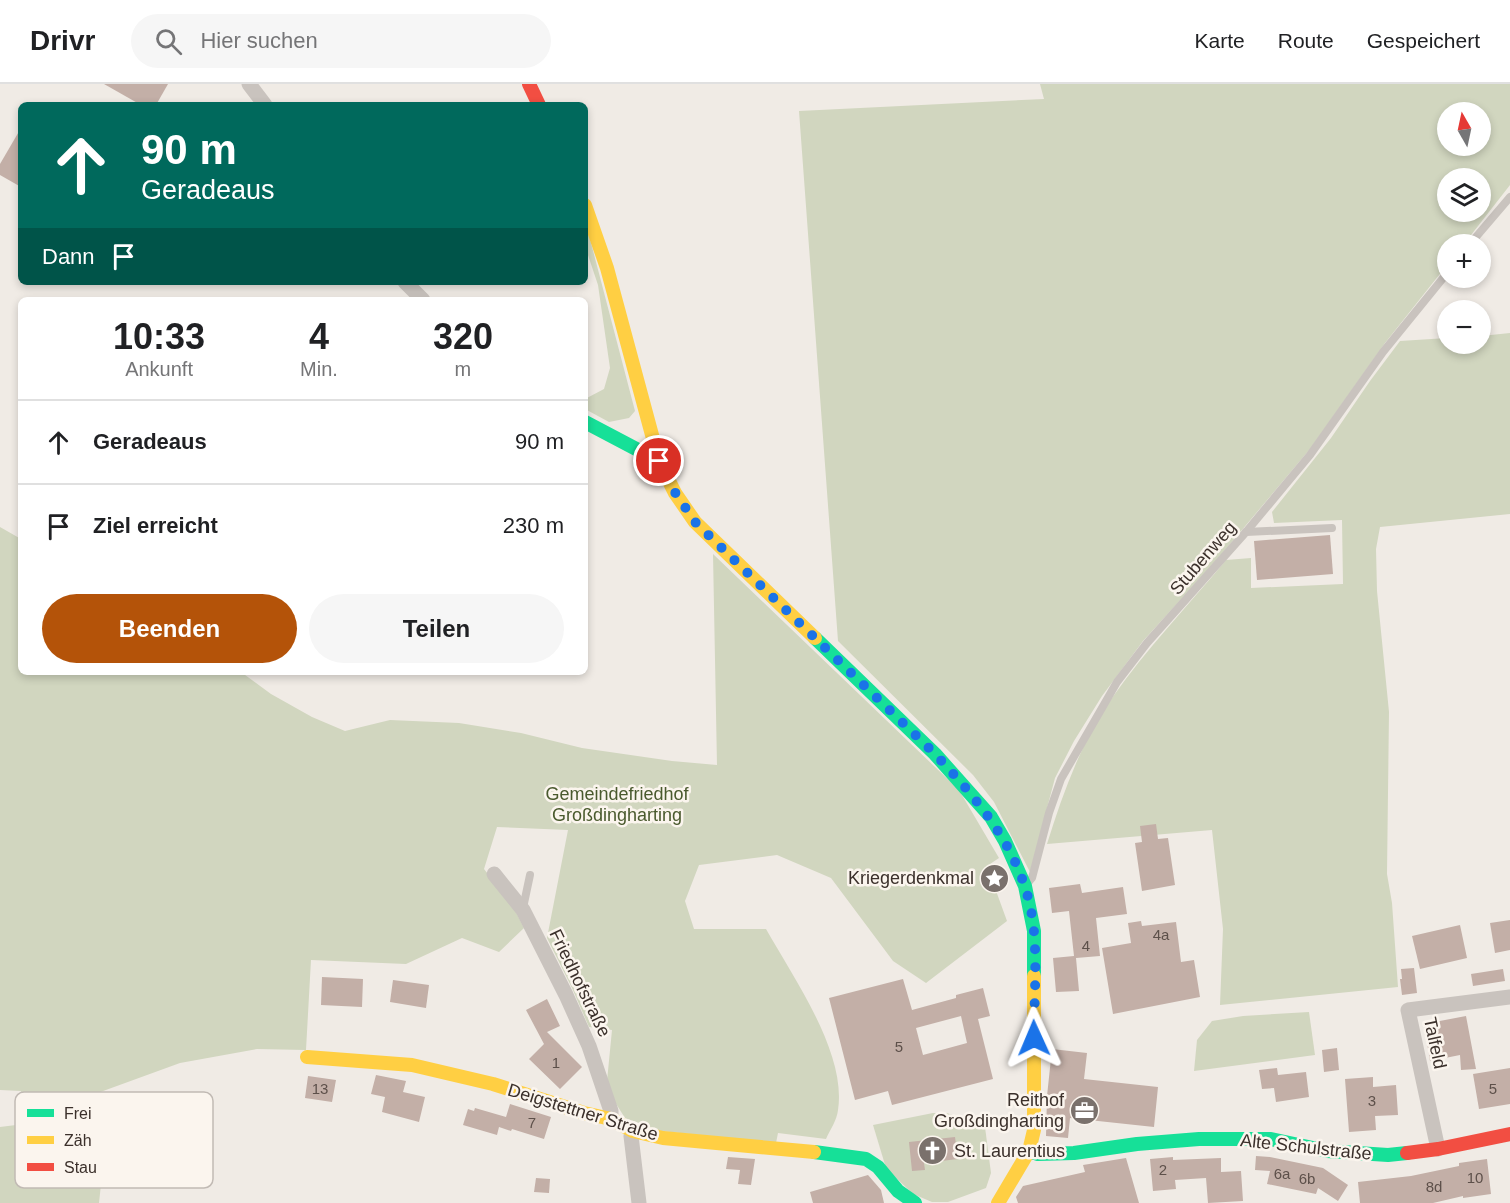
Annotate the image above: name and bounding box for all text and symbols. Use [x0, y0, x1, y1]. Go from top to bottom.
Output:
search box [131, 14, 551, 68]
text: Drivr [30, 25, 95, 56]
icon: search [152, 25, 185, 58]
text: Hier suchen [200, 28, 318, 53]
text: Karte [1195, 29, 1245, 52]
text: Route [1278, 29, 1334, 52]
text: Gespeichert [1367, 29, 1480, 52]
north arrow [1437, 102, 1491, 156]
map controls [1437, 102, 1491, 354]
icon: ahead [42, 126, 120, 204]
text: 90 m [141, 126, 237, 173]
button: layers [1437, 168, 1491, 222]
text: Geradeaus [141, 175, 275, 205]
button: + [1437, 234, 1491, 288]
icon: arrive [107, 240, 140, 273]
text: Dann [42, 244, 95, 269]
button: − [1437, 300, 1491, 354]
text: 10:33 [113, 316, 205, 357]
text: 4 [309, 316, 329, 357]
text: 320 [433, 316, 493, 357]
text: Ankunft [125, 358, 193, 380]
text: Min. [300, 358, 338, 380]
text: m [455, 358, 471, 380]
icon: ahead [42, 426, 75, 459]
text: Geradeaus [93, 429, 207, 454]
text: 90 m [515, 429, 564, 454]
pin [633, 435, 684, 486]
icon: arrive [642, 444, 675, 477]
icon: arrive [42, 510, 75, 543]
text: Ziel erreicht [93, 513, 218, 538]
text: 230 m [503, 513, 564, 538]
street label: Stubenweg [1166, 517, 1240, 599]
button: Beenden [42, 594, 297, 663]
button: Teilen [309, 594, 564, 663]
park label: Gemeindefriedhof Großdingharting [545, 784, 690, 825]
place icon: Kriegerdenkmal [979, 862, 1011, 894]
place label: Kriegerdenkmal [848, 868, 974, 888]
street label: Friedhofstraße [545, 926, 615, 1040]
house number: 4a [1153, 926, 1170, 943]
house number: 4 [1082, 937, 1090, 954]
position arrow [1002, 1006, 1066, 1070]
street label: Talfeld [1420, 1015, 1450, 1071]
house number: 5 [895, 1038, 903, 1055]
house number: 1 [552, 1054, 560, 1071]
house number: 13 [312, 1080, 328, 1097]
street label: Deigstettner Straße [505, 1080, 661, 1144]
house number: 5 [1489, 1080, 1497, 1097]
place label: Reithof Großdingharting [934, 1090, 1065, 1131]
legend [15, 1092, 213, 1188]
house number: 3 [1368, 1092, 1376, 1109]
office icon: Reithof Großdingharting [1069, 1094, 1101, 1126]
text: Frei [64, 1105, 92, 1122]
house number: 7 [528, 1114, 536, 1131]
street label: Alte Schulstraße [1239, 1130, 1373, 1164]
text: Zäh [64, 1132, 92, 1149]
church icon: St. Laurentius [917, 1135, 949, 1167]
place label: St. Laurentius [954, 1141, 1065, 1161]
text: Stau [64, 1159, 97, 1176]
house number: 2 [1159, 1161, 1167, 1178]
house number: 6a [1274, 1165, 1291, 1182]
house number: 10 [1467, 1169, 1483, 1186]
house number: 6b [1299, 1170, 1315, 1187]
house number: 8d [1426, 1178, 1442, 1195]

